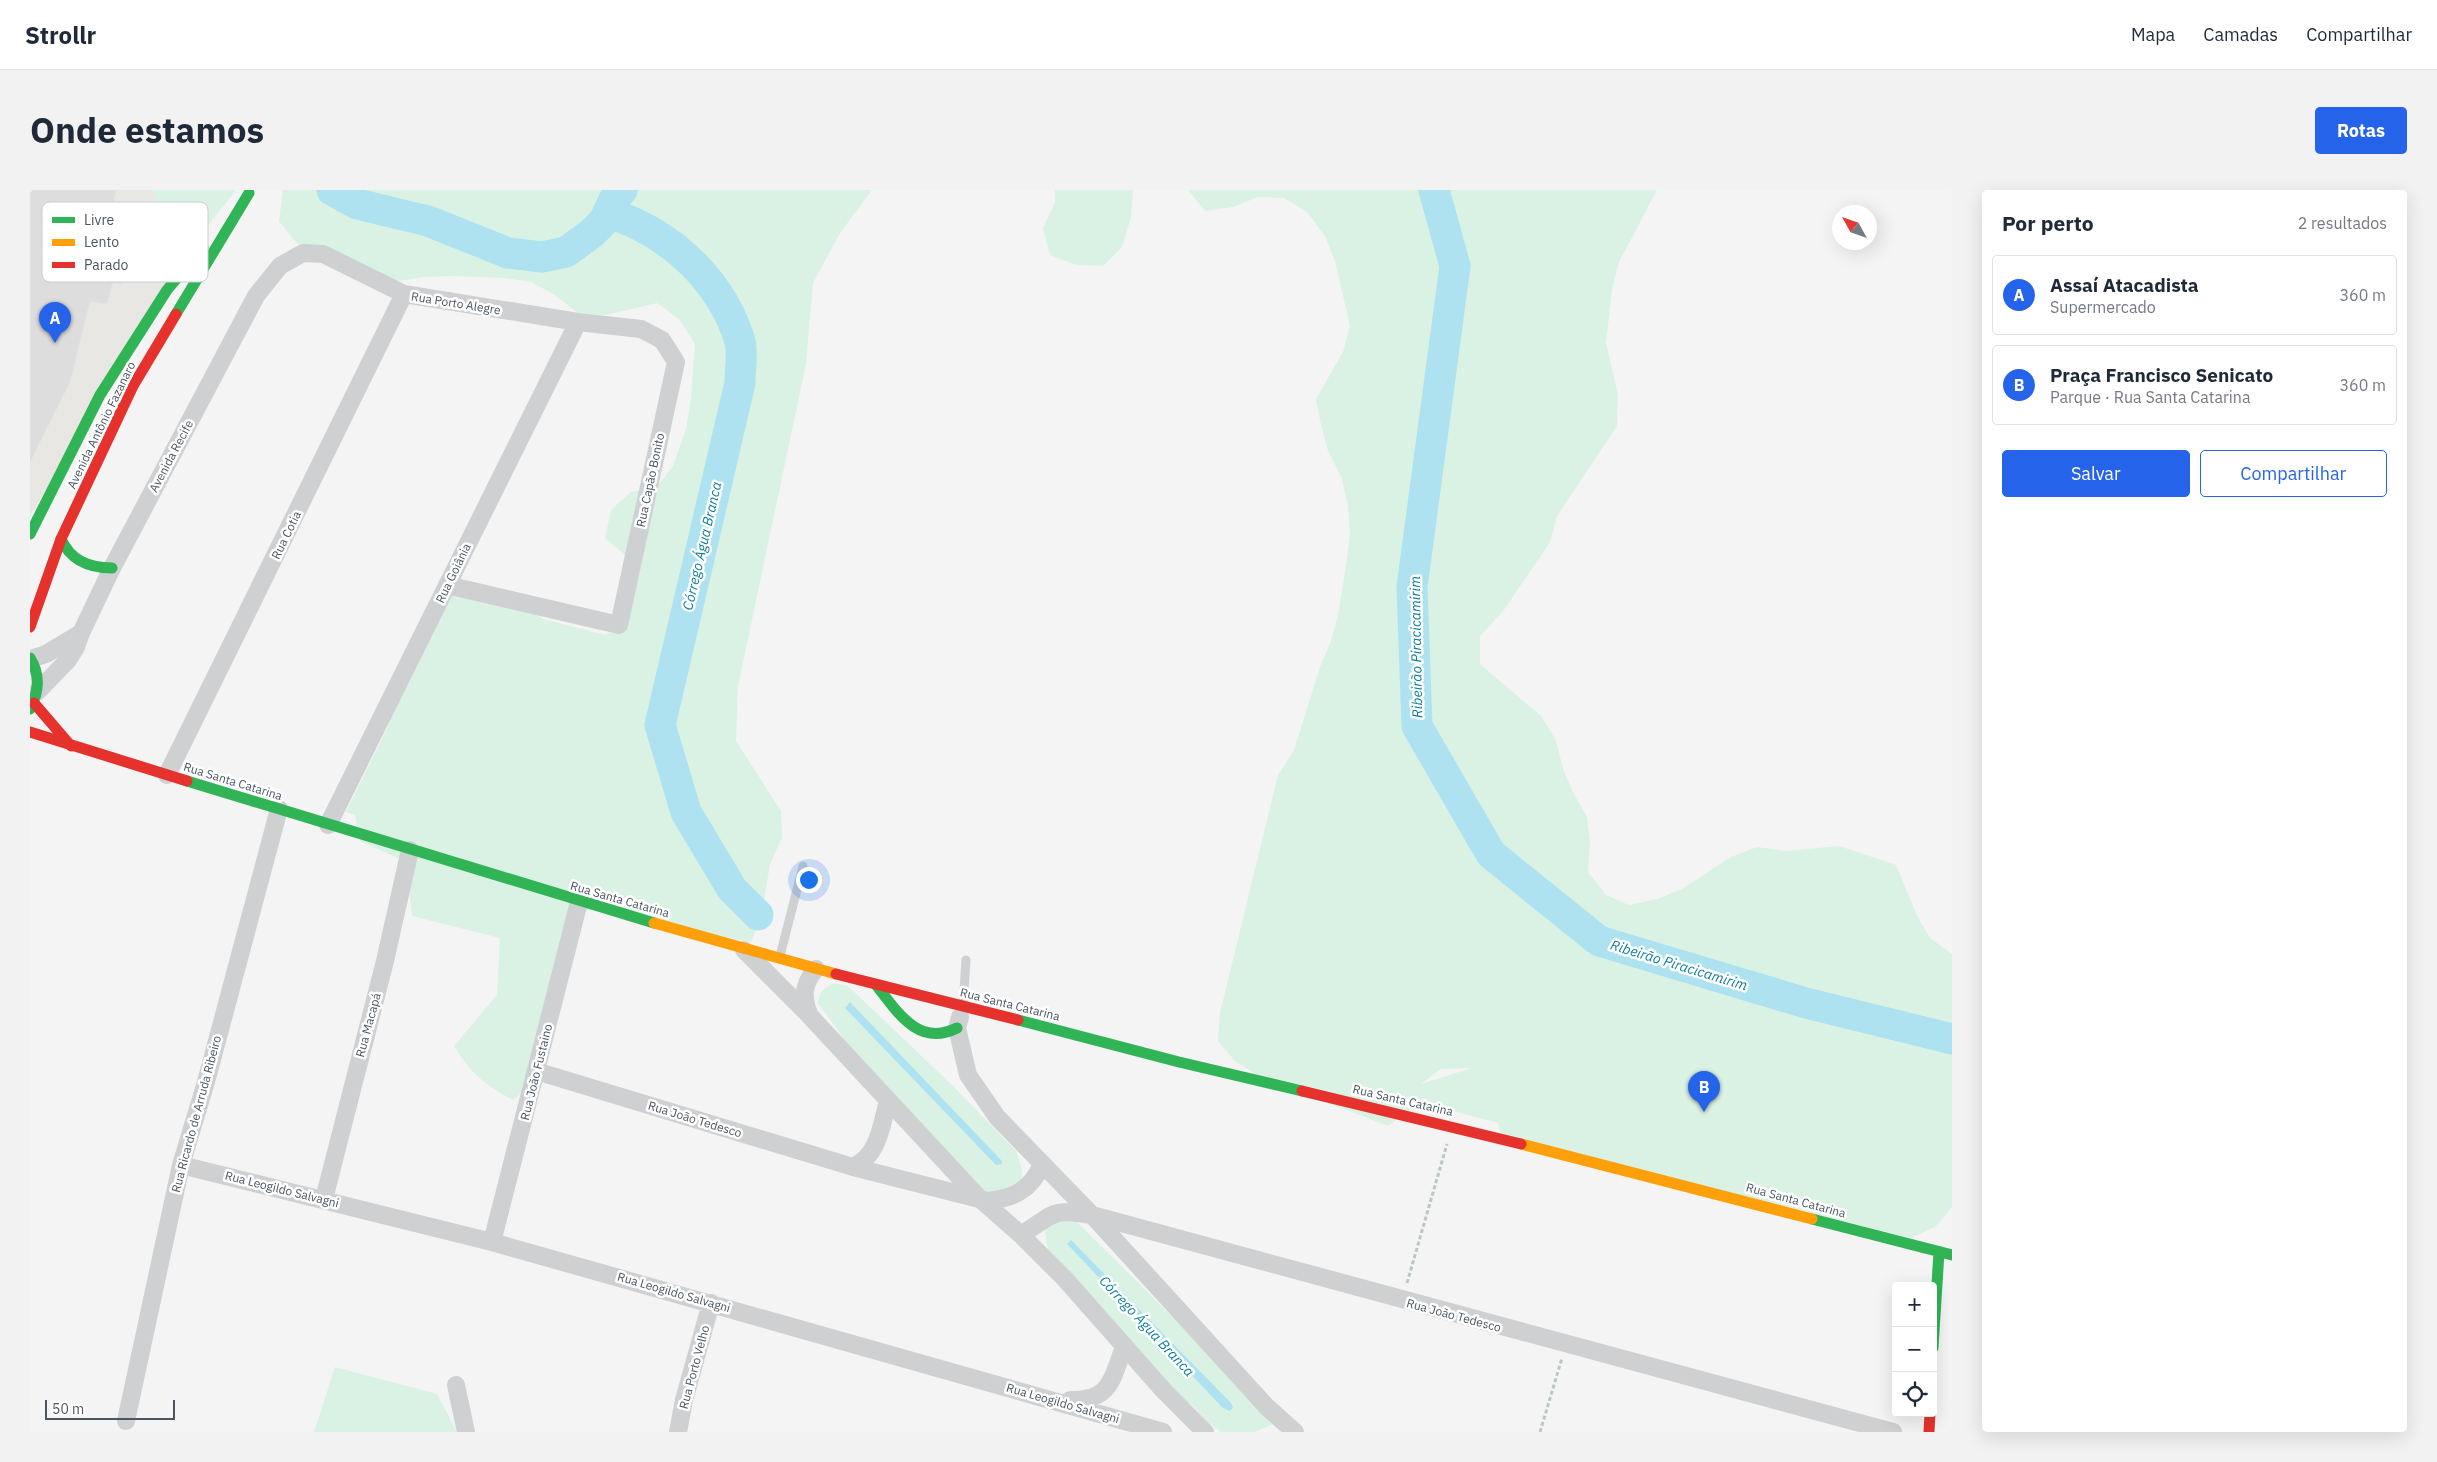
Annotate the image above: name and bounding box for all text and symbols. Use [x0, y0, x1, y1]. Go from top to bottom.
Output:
text: Strollr [25, 19, 96, 51]
text: Mapa [2131, 23, 2175, 46]
text: Camadas [2203, 23, 2278, 46]
text: Compartilhar [2306, 23, 2412, 46]
text: Onde estamos [30, 107, 264, 153]
button: Rotas [2315, 107, 2407, 154]
legend [42, 202, 208, 282]
north arrow [1832, 205, 1877, 250]
text: Por perto [2002, 209, 2094, 237]
text: Livre [84, 211, 114, 229]
text: 2 resultados [2298, 213, 2387, 233]
text: Lento [84, 233, 119, 251]
text: Parado [84, 256, 128, 274]
text: Assaí Atacadista [2050, 273, 2199, 297]
text: A [2014, 285, 2024, 305]
text: 360 m [2339, 285, 2386, 305]
street label: Rua Porto Alegre [410, 289, 502, 318]
text: Supermercado [2050, 297, 2156, 317]
pin: A [39, 302, 71, 343]
street label: Avenida Antônio Fazanaro [64, 359, 138, 491]
text: Praça Francisco Senicato [2050, 363, 2273, 387]
text: B [2014, 375, 2024, 395]
text: 360 m [2339, 375, 2386, 395]
text: Parque · Rua Santa Catarina [2050, 387, 2250, 407]
street label: Avenida Recife [146, 417, 196, 495]
street label: Rua Capão Bonito [633, 431, 667, 528]
button: Salvar [2002, 450, 2190, 497]
button: Compartilhar [2200, 450, 2387, 497]
water label: Córrego Água Branca [677, 480, 726, 612]
street label: Rua Cotia [268, 508, 304, 561]
street label: Rua Goiânia [432, 540, 474, 605]
water label: Ribeirão Piracicamirim [1406, 576, 1426, 718]
street label: Rua Santa Catarina [182, 759, 285, 803]
your location [796, 867, 822, 893]
street label: Rua Santa Catarina [569, 878, 672, 920]
water label: Ribeirão Piracicamirim [1608, 936, 1750, 994]
street label: Rua Santa Catarina [958, 984, 1062, 1024]
street label: Rua Macapá [352, 991, 384, 1059]
street label: Rua João Fustaino [517, 1022, 555, 1122]
street label: Rua Ricardo de Arruda Ribeiro [168, 1034, 224, 1194]
pin: B [1688, 1071, 1720, 1112]
street label: Rua Santa Catarina [1351, 1081, 1455, 1119]
street label: Rua João Tedesco [646, 1098, 744, 1140]
street label: Rua Leogildo Salvagni [223, 1168, 341, 1210]
street label: Rua Santa Catarina [1745, 1179, 1848, 1221]
street label: Rua Leogildo Salvagni [616, 1269, 732, 1315]
water label: Córrego Água Branca [1096, 1271, 1199, 1380]
map controls [1892, 1282, 1937, 1417]
button: + [1892, 1282, 1937, 1327]
street label: Rua João Tedesco [1405, 1295, 1503, 1335]
street label: Rua Porto Velho [676, 1323, 712, 1410]
button: − [1892, 1327, 1937, 1372]
button: locate [1892, 1372, 1937, 1417]
street label: Rua Leogildo Salvagni [1005, 1380, 1121, 1426]
scale bar [45, 1397, 175, 1420]
text: 50 m [52, 1400, 84, 1418]

